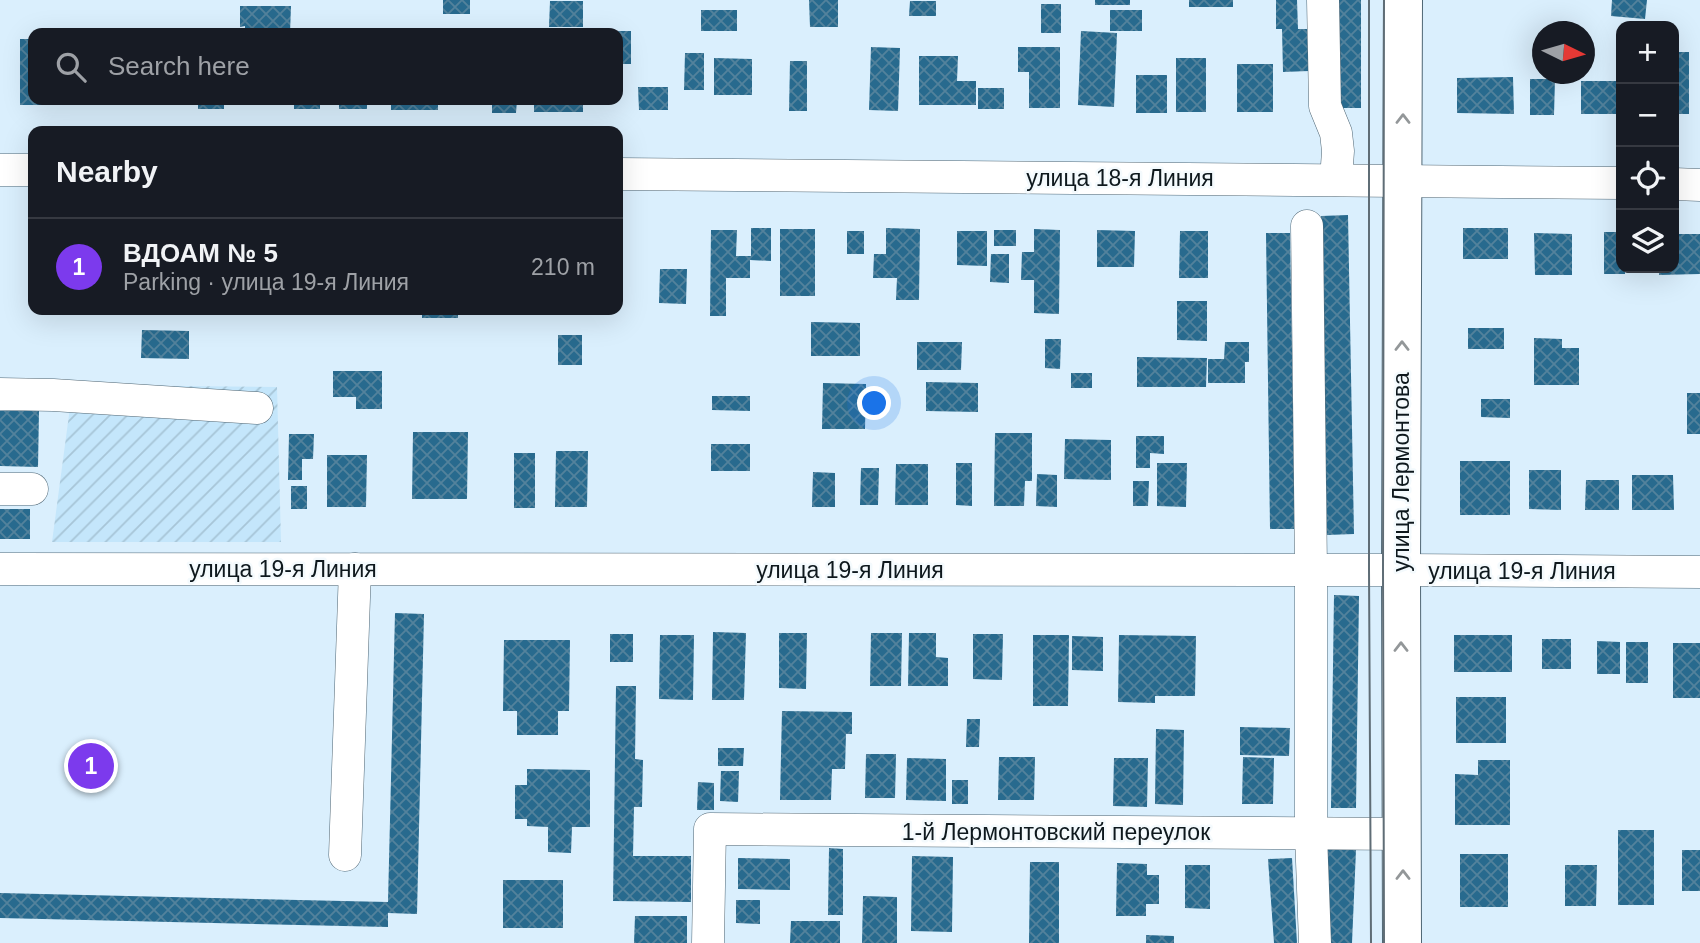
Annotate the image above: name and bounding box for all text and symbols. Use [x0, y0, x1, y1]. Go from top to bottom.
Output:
north arrow [1532, 21, 1595, 84]
map controls [1616, 21, 1679, 273]
button: + [1616, 21, 1679, 84]
search box [28, 28, 623, 105]
icon: search [52, 48, 90, 86]
text: Search here [108, 51, 250, 81]
button: − [1616, 84, 1679, 147]
one-way arrow [1395, 113, 1411, 124]
button: locate [1616, 147, 1679, 210]
text: Nearby [56, 155, 158, 188]
street label: улица 18-я Линия [1026, 165, 1214, 191]
button: layers [1616, 210, 1679, 273]
text: ВДОАМ № 5 [123, 238, 278, 268]
text: 1 [73, 254, 85, 280]
text: 210 m [531, 254, 595, 280]
text: Parking · улица 19-я Линия [123, 269, 409, 295]
one-way arrow [1394, 341, 1410, 351]
street label: улица Лермонтова [1388, 372, 1414, 572]
your location [857, 386, 891, 420]
street label: улица 19-я Линия [189, 556, 377, 582]
street label: улица 19-я Линия [756, 557, 944, 583]
street label: улица 19-я Линия [1428, 558, 1616, 584]
one-way arrow [1393, 642, 1409, 652]
pin: 1 [68, 740, 114, 792]
street label: 1-й Лермонтовский переулок [902, 819, 1211, 845]
one-way arrow [1395, 869, 1411, 880]

